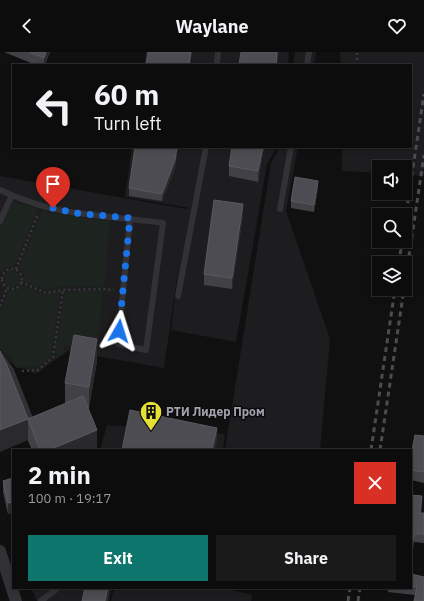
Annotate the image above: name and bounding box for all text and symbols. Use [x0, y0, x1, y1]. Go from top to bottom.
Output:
icon: back [16, 15, 38, 37]
text: Waylane [175, 15, 249, 38]
icon: heart [386, 15, 408, 37]
text: 60 m [94, 76, 159, 113]
icon: left [28, 80, 80, 132]
text: Turn left [94, 112, 162, 135]
map controls [372, 160, 412, 296]
button: sound [372, 160, 412, 200]
pin [36, 167, 70, 208]
icon: arrive [42, 173, 64, 195]
button: search [372, 208, 412, 248]
button: layers [372, 256, 412, 296]
position arrow [98, 310, 140, 352]
building icon: РТИ Лидер Пром [138, 399, 164, 432]
place label: РТИ Лидер Пром [166, 404, 265, 419]
text: 2 min [28, 459, 91, 491]
button: close [354, 462, 396, 504]
text: 100 m · 19:17 [28, 490, 111, 507]
button: Exit [28, 535, 208, 581]
button: Share [216, 535, 396, 581]

